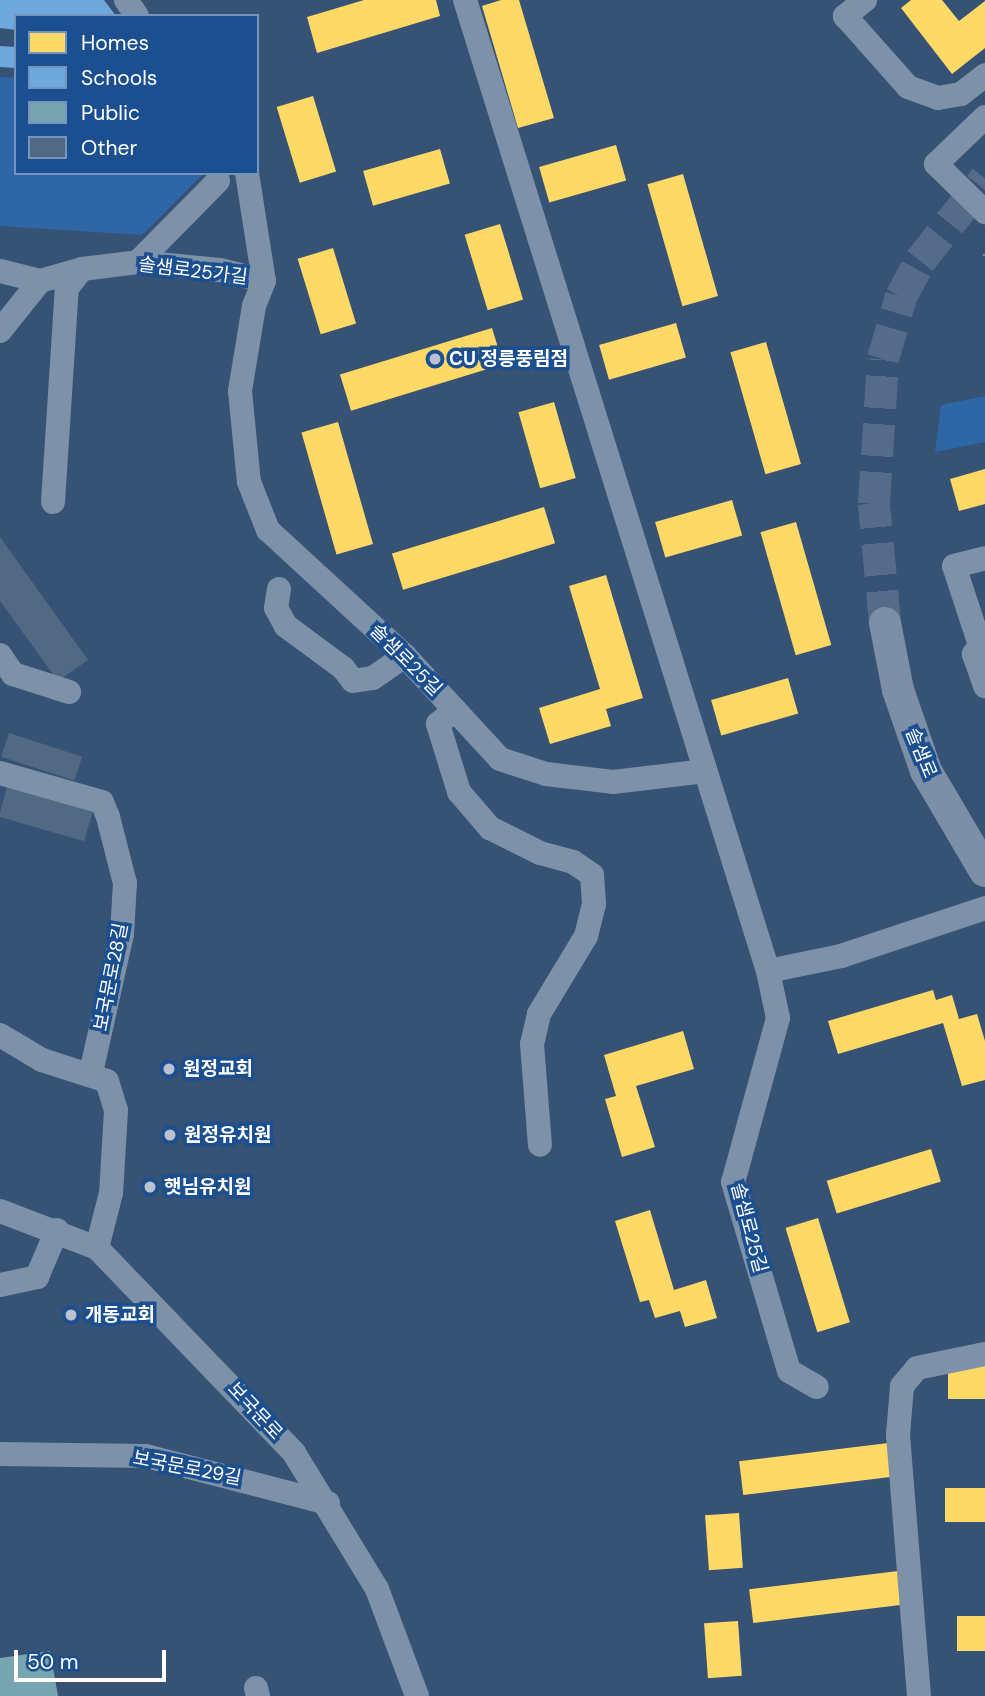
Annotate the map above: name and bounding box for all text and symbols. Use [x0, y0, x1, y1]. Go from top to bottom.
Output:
legend [14, 14, 259, 175]
text: Homes [81, 29, 149, 57]
text: Schools [81, 64, 157, 92]
text: Public [81, 99, 140, 127]
text: Other [81, 134, 137, 162]
street label: 솔샘로25가길 [137, 253, 249, 289]
place label: CU 정릉풍림점 [449, 348, 568, 370]
marker: CU 정릉풍림점 [427, 351, 443, 367]
street label: 솔샘로25길 [365, 619, 447, 701]
street label: 솔샘로 [901, 724, 941, 782]
street label: 보국문로28길 [89, 921, 133, 1033]
place label: 원정교회 [183, 1058, 253, 1080]
marker: 원정교회 [161, 1061, 177, 1077]
place label: 원정유치원 [184, 1124, 271, 1146]
marker: 원정유치원 [162, 1127, 178, 1143]
place label: 햇님유치원 [164, 1176, 251, 1198]
marker: 햇님유치원 [142, 1179, 158, 1195]
street label: 솔샘로25길 [726, 1180, 772, 1276]
place label: 개동교회 [85, 1304, 155, 1326]
marker: 개동교회 [63, 1307, 79, 1323]
street label: 보국문로 [223, 1378, 287, 1444]
street label: 보국문로29길 [131, 1446, 243, 1490]
scale bar [18, 1636, 170, 1680]
text: 50 m [27, 1648, 78, 1676]

